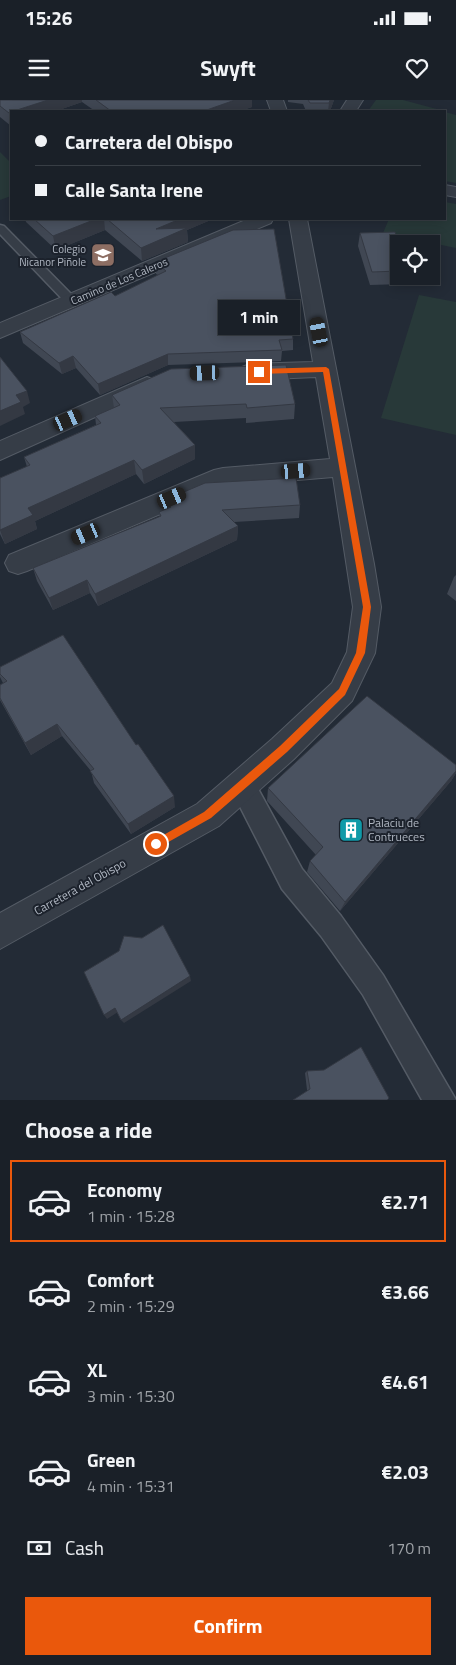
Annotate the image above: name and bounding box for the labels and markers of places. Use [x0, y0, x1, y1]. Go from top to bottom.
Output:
place label: Colegio Nicanor Piñole [19, 241, 86, 270]
school or university icon: Colegio Nicanor Piñole [90, 242, 116, 268]
place label: Palaciu de Contrueces [368, 813, 425, 846]
building icon: Palaciu de Contrueces [338, 817, 364, 843]

